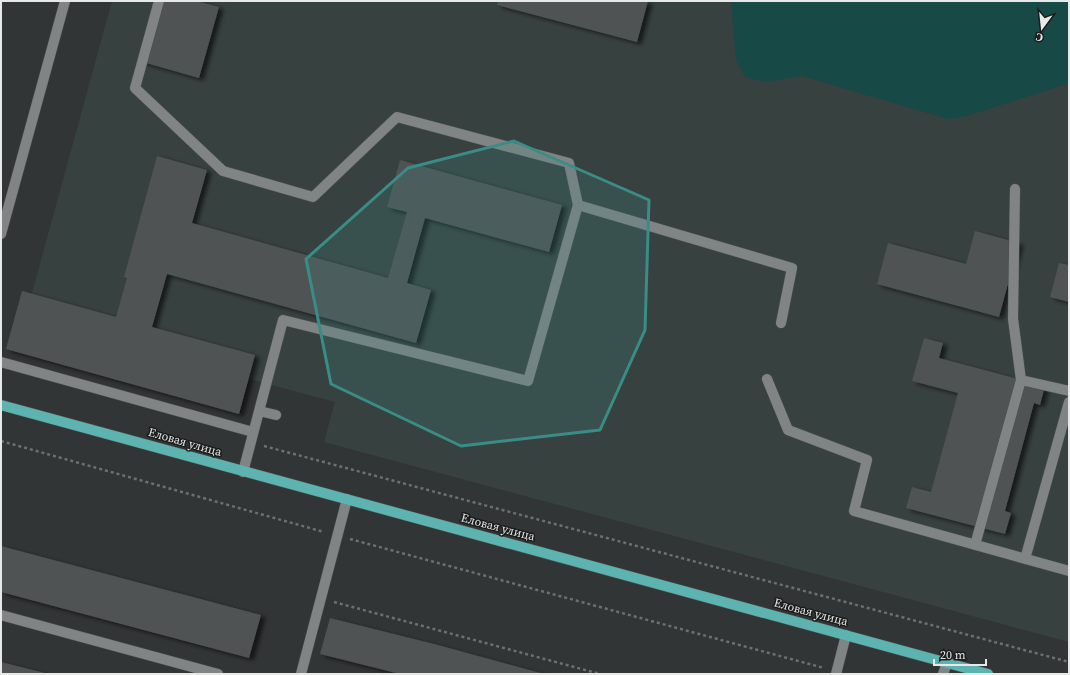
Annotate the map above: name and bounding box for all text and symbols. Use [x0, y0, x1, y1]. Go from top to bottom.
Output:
north arrow [1022, 8, 1062, 48]
text: С [1034, 29, 1045, 45]
street label: Еловая улица [146, 424, 225, 460]
street label: Еловая улица [459, 509, 538, 545]
street label: Еловая улица [772, 594, 851, 630]
scale bar [934, 641, 986, 667]
text: 20 m [940, 647, 966, 663]

